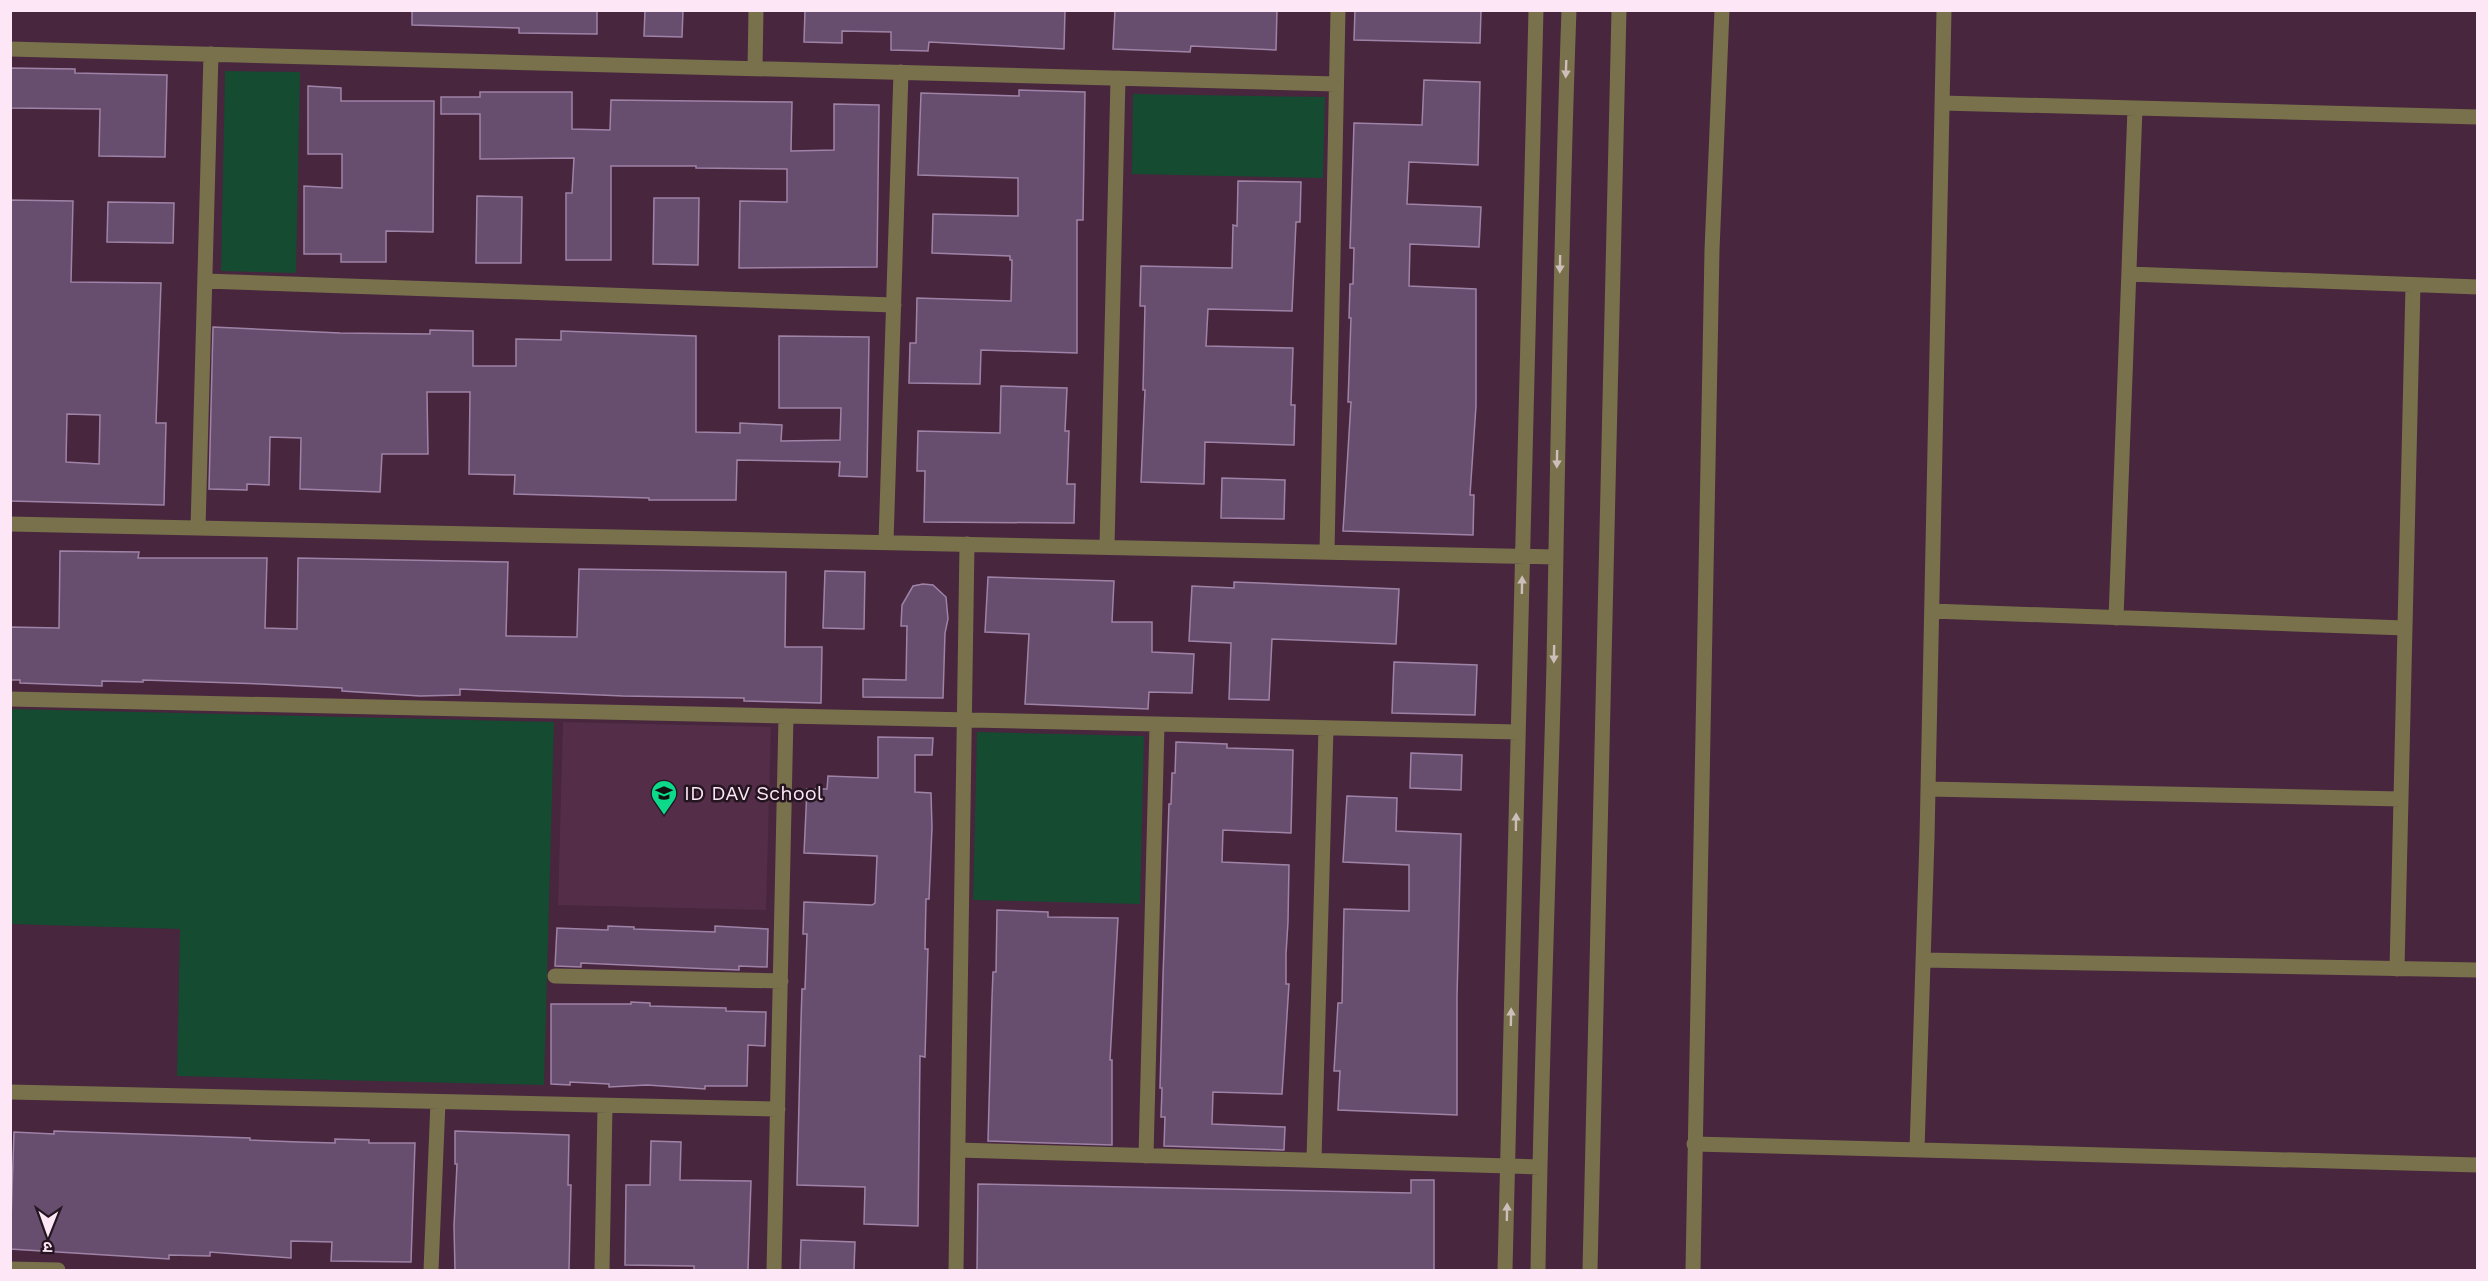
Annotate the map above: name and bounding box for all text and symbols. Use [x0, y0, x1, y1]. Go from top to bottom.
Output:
one-way arrow [1562, 59, 1571, 78]
one-way arrow [1555, 254, 1565, 273]
one-way arrow [1552, 449, 1562, 468]
one-way arrow [1517, 576, 1527, 595]
one-way arrow [1549, 644, 1559, 663]
school or university icon: ID DAV School [649, 778, 679, 816]
place label: ID DAV School [684, 781, 823, 805]
one-way arrow [1511, 813, 1521, 832]
one-way arrow [1507, 1008, 1516, 1027]
north arrow [18, 1203, 78, 1263]
one-way arrow [1502, 1203, 1511, 1222]
text: उ [42, 1238, 53, 1257]

